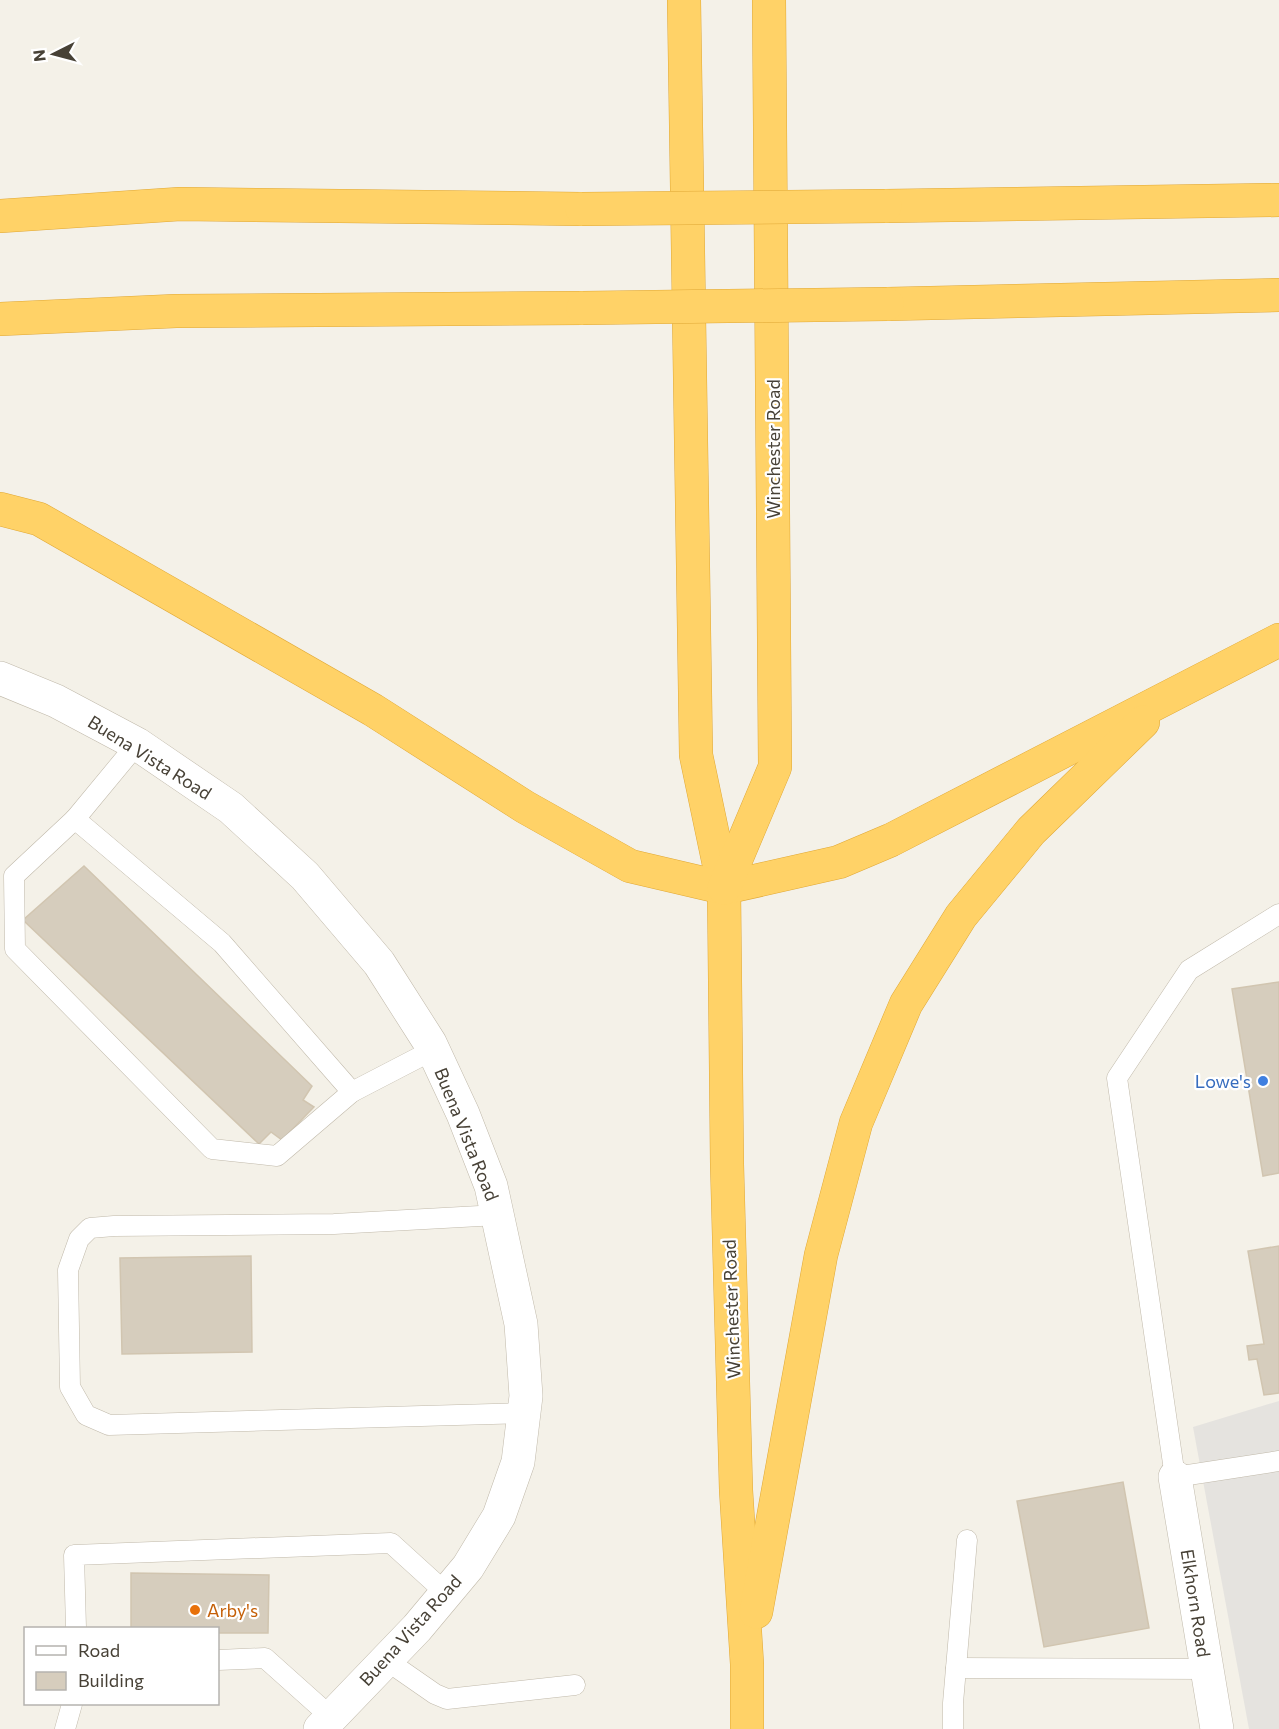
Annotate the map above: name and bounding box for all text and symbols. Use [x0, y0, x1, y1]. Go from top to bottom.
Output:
north arrow [24, 24, 84, 84]
text: N [29, 49, 49, 63]
street label: Winchester Road [762, 379, 784, 519]
street label: Buena Vista Road [84, 710, 216, 804]
street label: Buena Vista Road [430, 1064, 504, 1204]
place label: Lowe's [1195, 1070, 1251, 1092]
marker: Lowe's [1256, 1074, 1270, 1088]
street label: Winchester Road [718, 1239, 744, 1379]
street label: Elkhorn Road [1177, 1547, 1215, 1659]
street label: Buena Vista Road [354, 1570, 466, 1690]
place label: Arby's [207, 1599, 258, 1621]
marker: Arby's [188, 1603, 202, 1617]
legend [24, 1627, 219, 1705]
text: Road [78, 1639, 120, 1661]
text: Building [78, 1669, 144, 1691]

